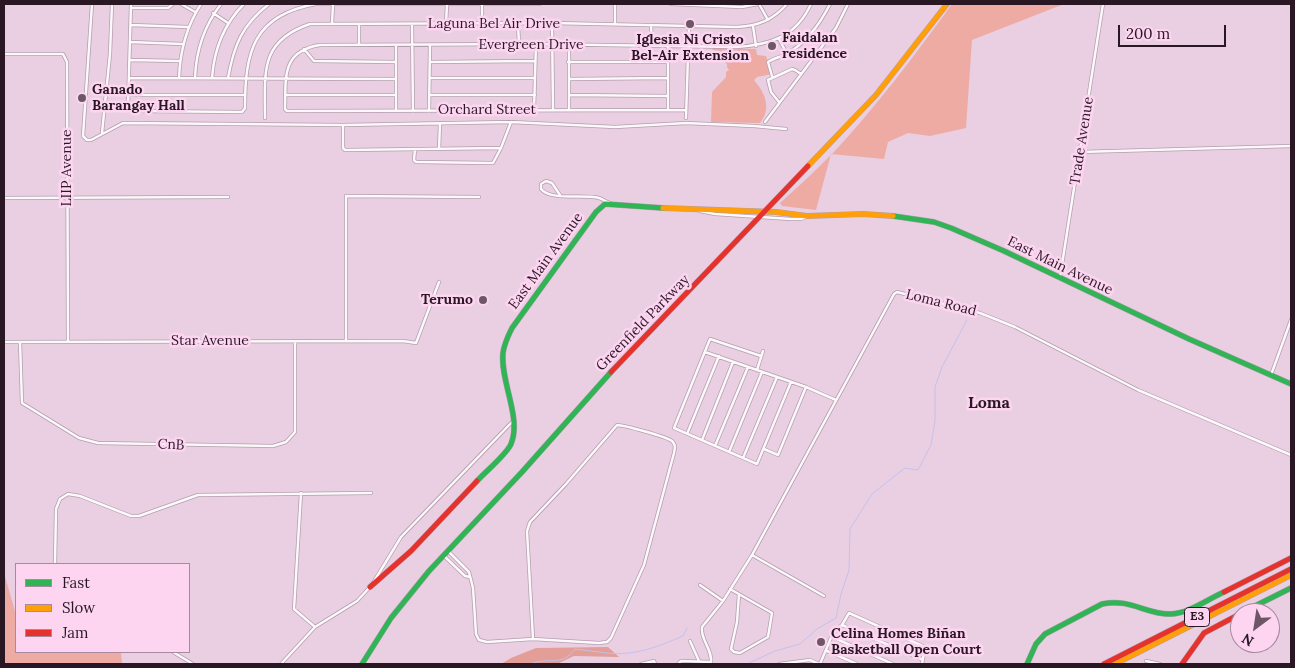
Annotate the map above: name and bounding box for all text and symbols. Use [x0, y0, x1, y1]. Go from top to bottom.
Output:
scale bar [1120, 15, 1228, 47]
street label: Laguna Bel Air Drive [428, 16, 560, 32]
marker: Iglesia Ni Cristo Bel-Air Extension [684, 18, 696, 30]
text: 200 m [1126, 24, 1170, 43]
place label: Faidalan residence [782, 30, 847, 62]
place label: Iglesia Ni Cristo Bel-Air Extension [631, 32, 749, 64]
street label: Evergreen Drive [478, 37, 584, 53]
marker: Faidalan residence [766, 40, 778, 52]
place label: Ganado Barangay Hall [92, 82, 185, 114]
marker: Ganado Barangay Hall [76, 92, 88, 104]
street label: Trade Avenue [1067, 96, 1097, 186]
street label: Orchard Street [438, 102, 536, 118]
street label: LIIP Avenue [59, 129, 75, 207]
street label: East Main Avenue [505, 209, 587, 313]
street label: East Main Avenue [1005, 233, 1115, 299]
street label: Greenfield Parkway [593, 271, 693, 375]
street label: Loma Road [904, 286, 978, 320]
place label: Terumo [421, 292, 473, 308]
marker: Terumo [477, 294, 489, 306]
street label: Star Avenue [171, 333, 249, 349]
district label: Loma [968, 393, 1010, 413]
street label: CnB [157, 436, 185, 454]
legend [15, 563, 190, 653]
text: Fast [62, 573, 90, 592]
text: Slow [62, 598, 95, 617]
north arrow [1230, 603, 1280, 653]
road number: E3 [1184, 608, 1210, 626]
text: Jam [62, 623, 89, 642]
place label: Celina Homes Biñan Basketball Open Court [831, 626, 981, 658]
text: N [1239, 630, 1257, 651]
marker: Celina Homes Biñan Basketball Open Court [815, 636, 827, 648]

